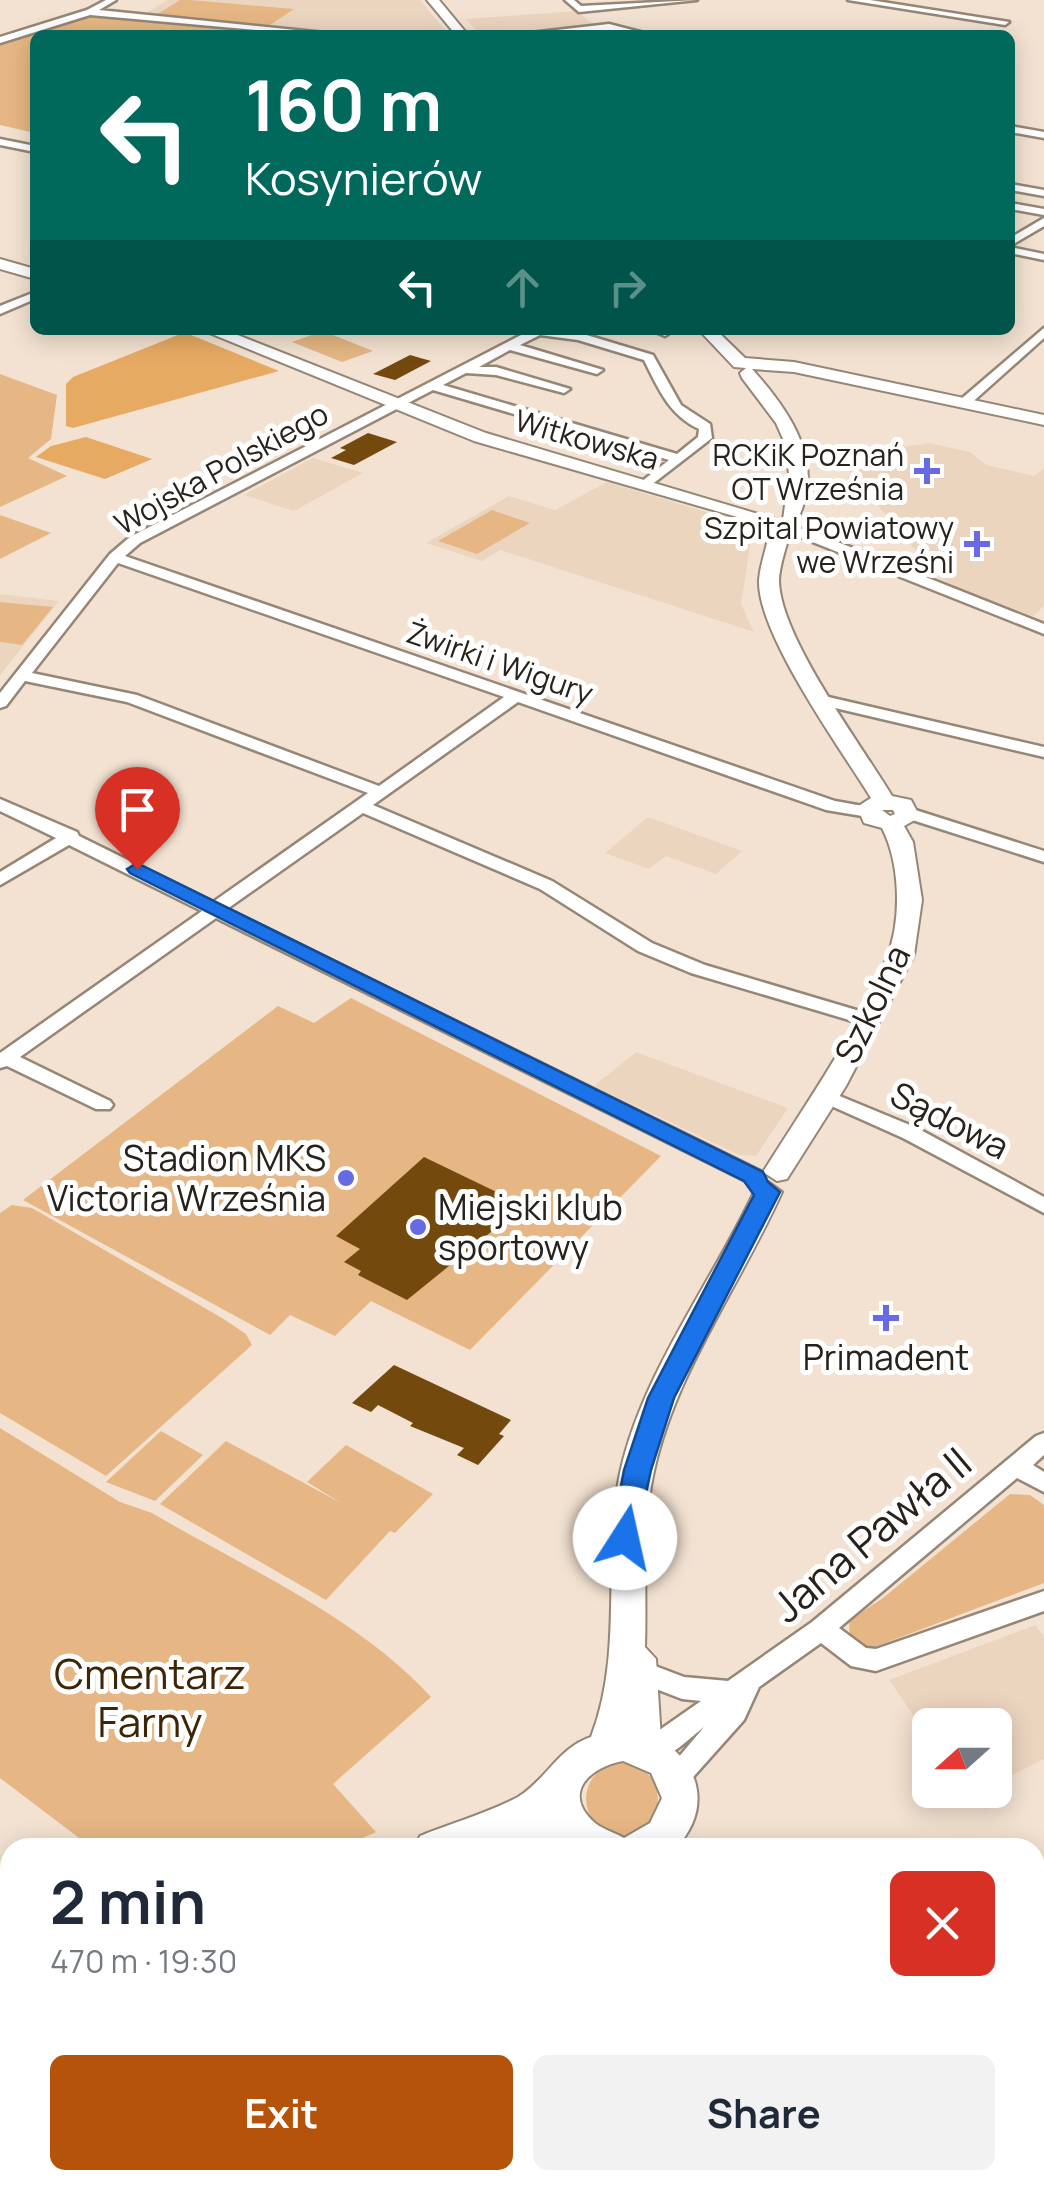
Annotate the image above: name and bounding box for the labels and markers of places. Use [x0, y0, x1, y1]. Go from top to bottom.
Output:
place label: RCKiK Poznań OT Września [713, 434, 904, 509]
marker: RCKiK Poznań OT Września [914, 458, 940, 484]
place label: Szpital Powiatowy we Wrześni [704, 507, 954, 582]
marker: Szpital Powiatowy we Wrześni [964, 531, 990, 557]
pin [95, 767, 180, 870]
place label: Stadion MKS Victoria Września [47, 1134, 326, 1222]
marker: Stadion MKS Victoria Września [335, 1167, 357, 1189]
place label: Miejski klub sportowy [438, 1183, 623, 1271]
marker: Miejski klub sportowy [407, 1216, 429, 1238]
marker: Primadent [873, 1305, 899, 1331]
place label: Primadent [803, 1333, 969, 1381]

